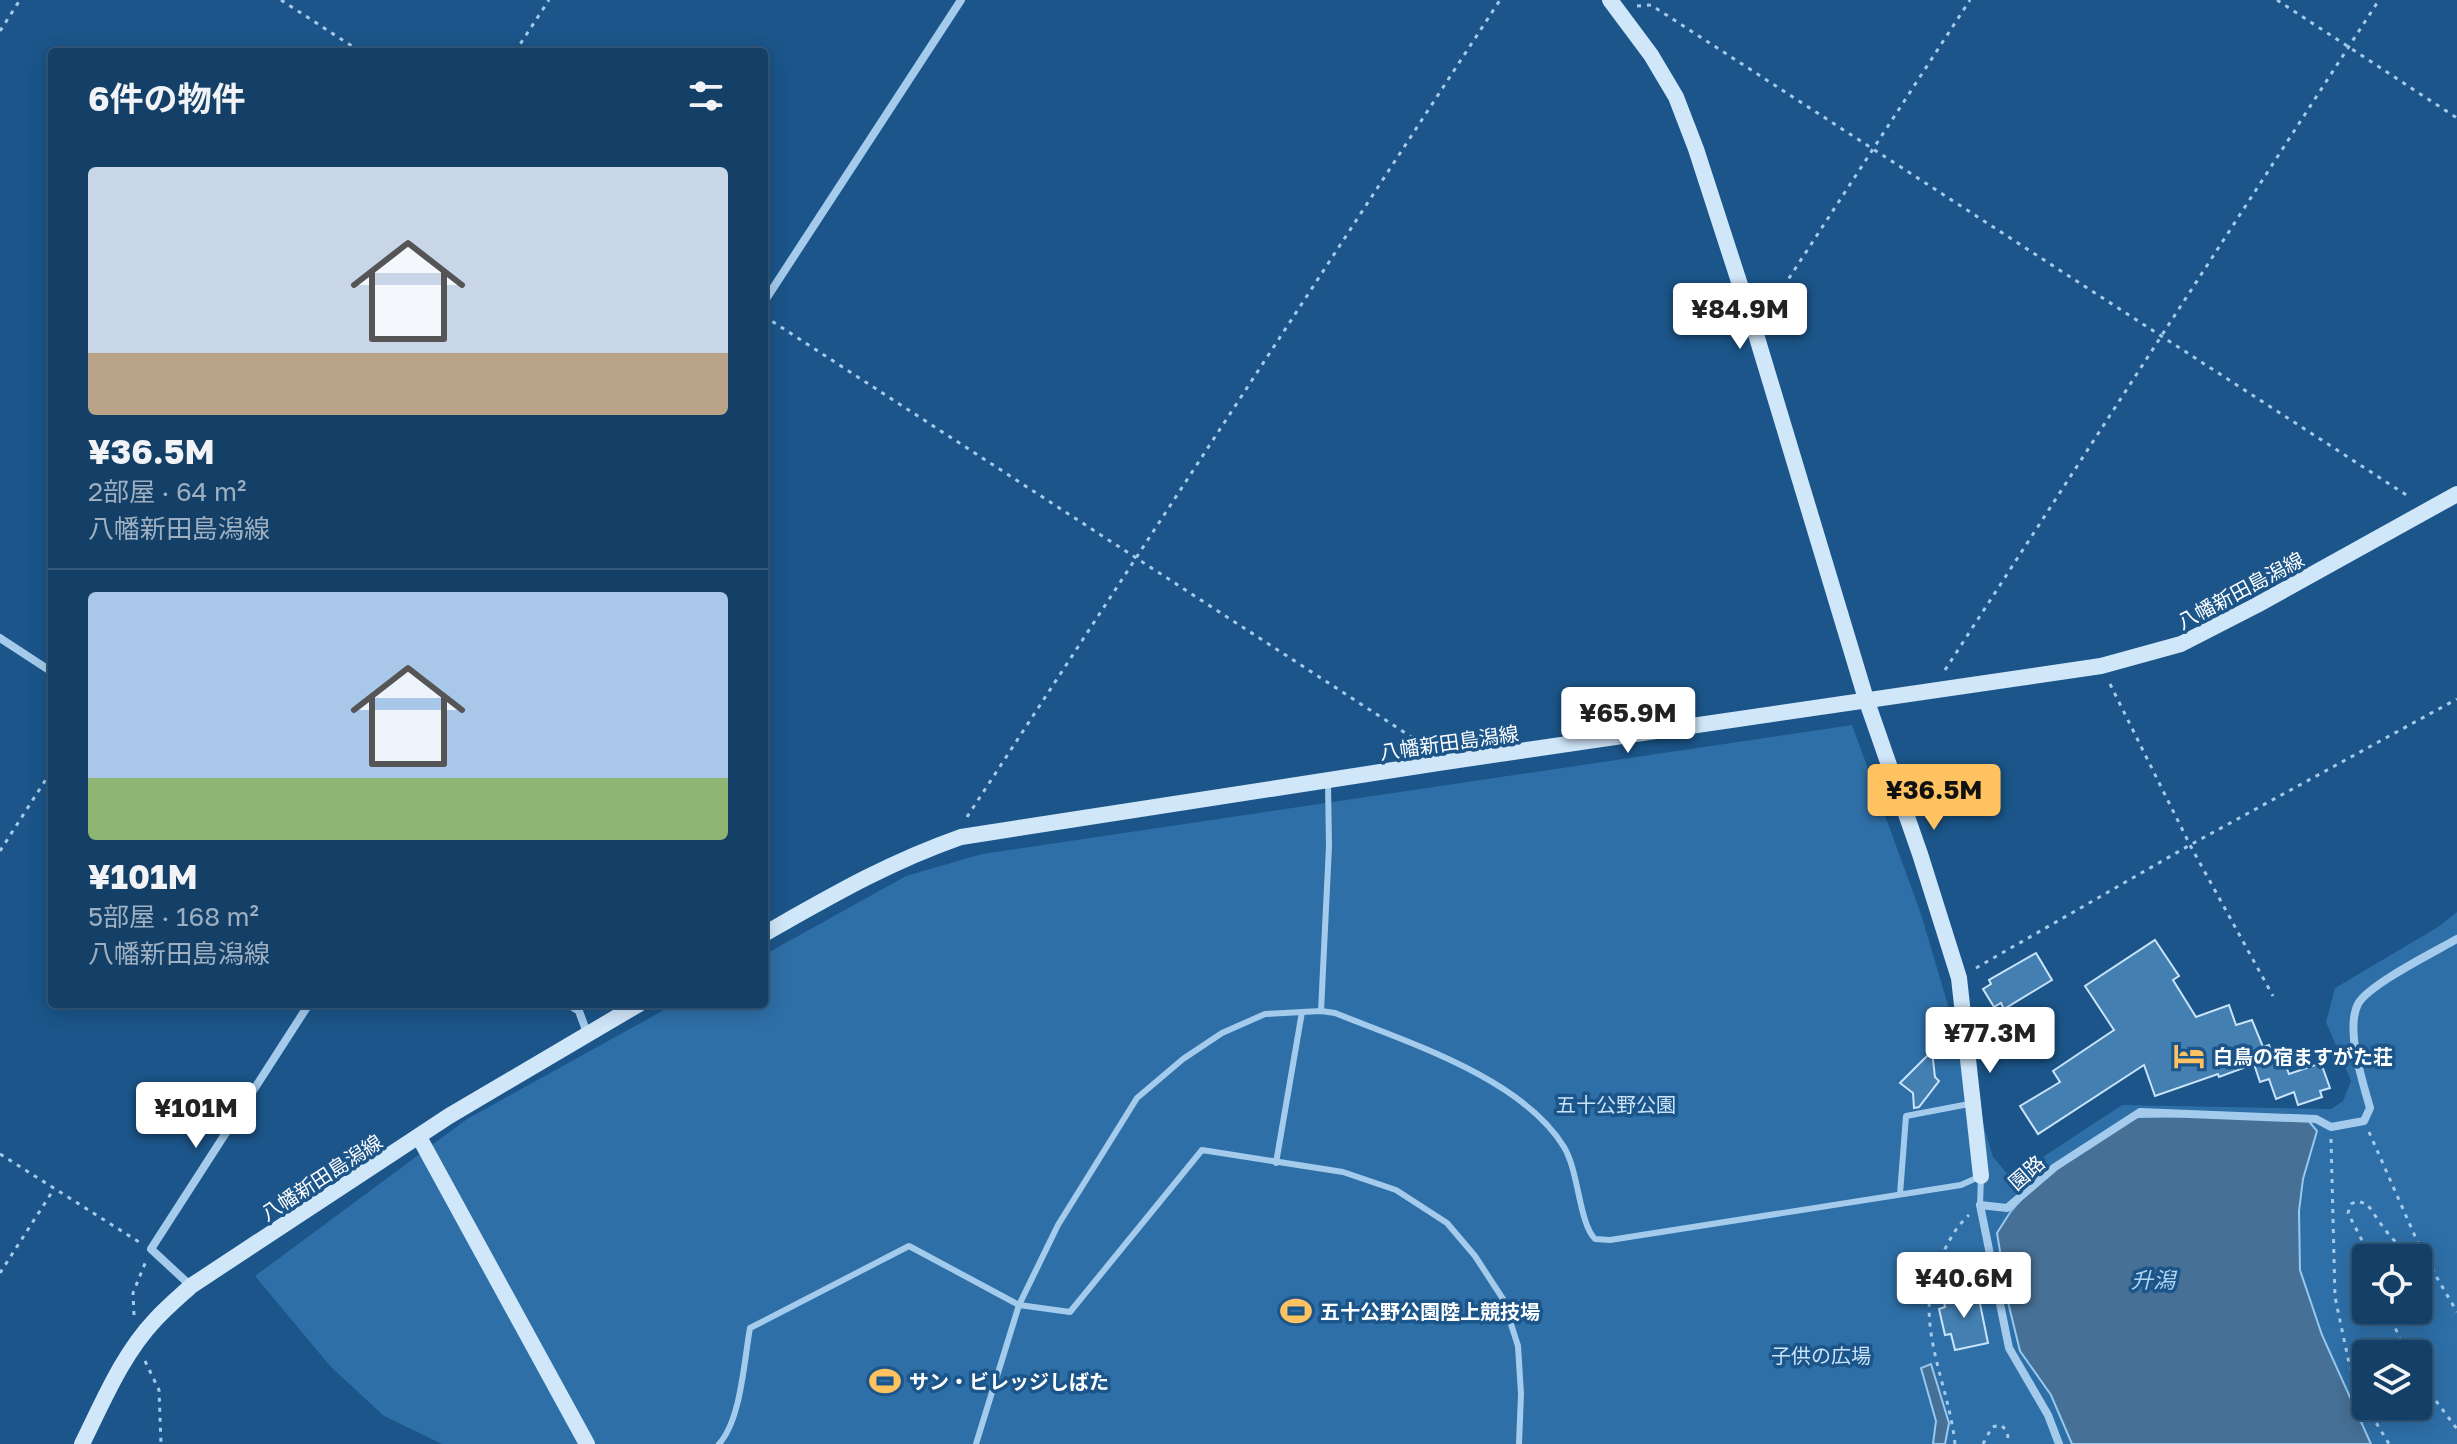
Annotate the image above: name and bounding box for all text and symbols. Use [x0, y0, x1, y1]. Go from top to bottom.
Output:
icon: filters [684, 74, 728, 118]
text: 6件の物件 [88, 78, 246, 118]
icon: home [336, 219, 480, 363]
pin: ¥84.9M [1675, 283, 1805, 351]
text: ¥84.9M [1691, 293, 1789, 324]
text: ¥36.5M [88, 431, 215, 471]
text: 2部屋 · 64 m² [88, 476, 246, 507]
text: 八幡新田島潟線 [88, 513, 270, 544]
street label: 八幡新田島潟線 [2173, 547, 2307, 633]
icon: home [336, 644, 480, 788]
pin: ¥65.9M [1563, 687, 1693, 755]
text: ¥65.9M [1579, 697, 1677, 728]
street label: 八幡新田島潟線 [1378, 720, 1520, 764]
pin: ¥36.5M [1869, 764, 1999, 832]
text: ¥36.5M [1886, 774, 1982, 805]
text: ¥101M [88, 856, 198, 896]
text: 5部屋 · 168 m² [88, 901, 259, 932]
text: 八幡新田島潟線 [88, 938, 270, 969]
pin: ¥77.3M [1925, 1007, 2055, 1075]
text: ¥77.3M [1944, 1017, 2036, 1048]
hotel icon: 白鳥の宿ますがた荘 [2172, 1039, 2206, 1073]
place label: 白鳥の宿ますがた荘 [2213, 1044, 2393, 1068]
pin: ¥101M [140, 1082, 252, 1150]
text: ¥101M [154, 1092, 238, 1123]
park label: 五十公野公園 [1556, 1092, 1676, 1116]
street label: 八幡新田島潟線 [256, 1129, 386, 1225]
street label: 園路 [2003, 1150, 2049, 1194]
map controls [2352, 1244, 2432, 1420]
button: locate [2352, 1244, 2432, 1324]
pin: ¥40.6M [1899, 1252, 2029, 1320]
text: ¥40.6M [1915, 1262, 2013, 1293]
water label: 升潟 [2131, 1266, 2178, 1293]
sports icon: 五十公野公園陸上競技場 [1279, 1294, 1313, 1328]
place label: 五十公野公園陸上競技場 [1320, 1299, 1540, 1323]
button: layers [2352, 1340, 2432, 1420]
park label: 子供の広場 [1771, 1343, 1871, 1367]
sports icon: サン・ビレッジしばた [868, 1364, 902, 1398]
place label: サン・ビレッジしばた [909, 1369, 1109, 1393]

